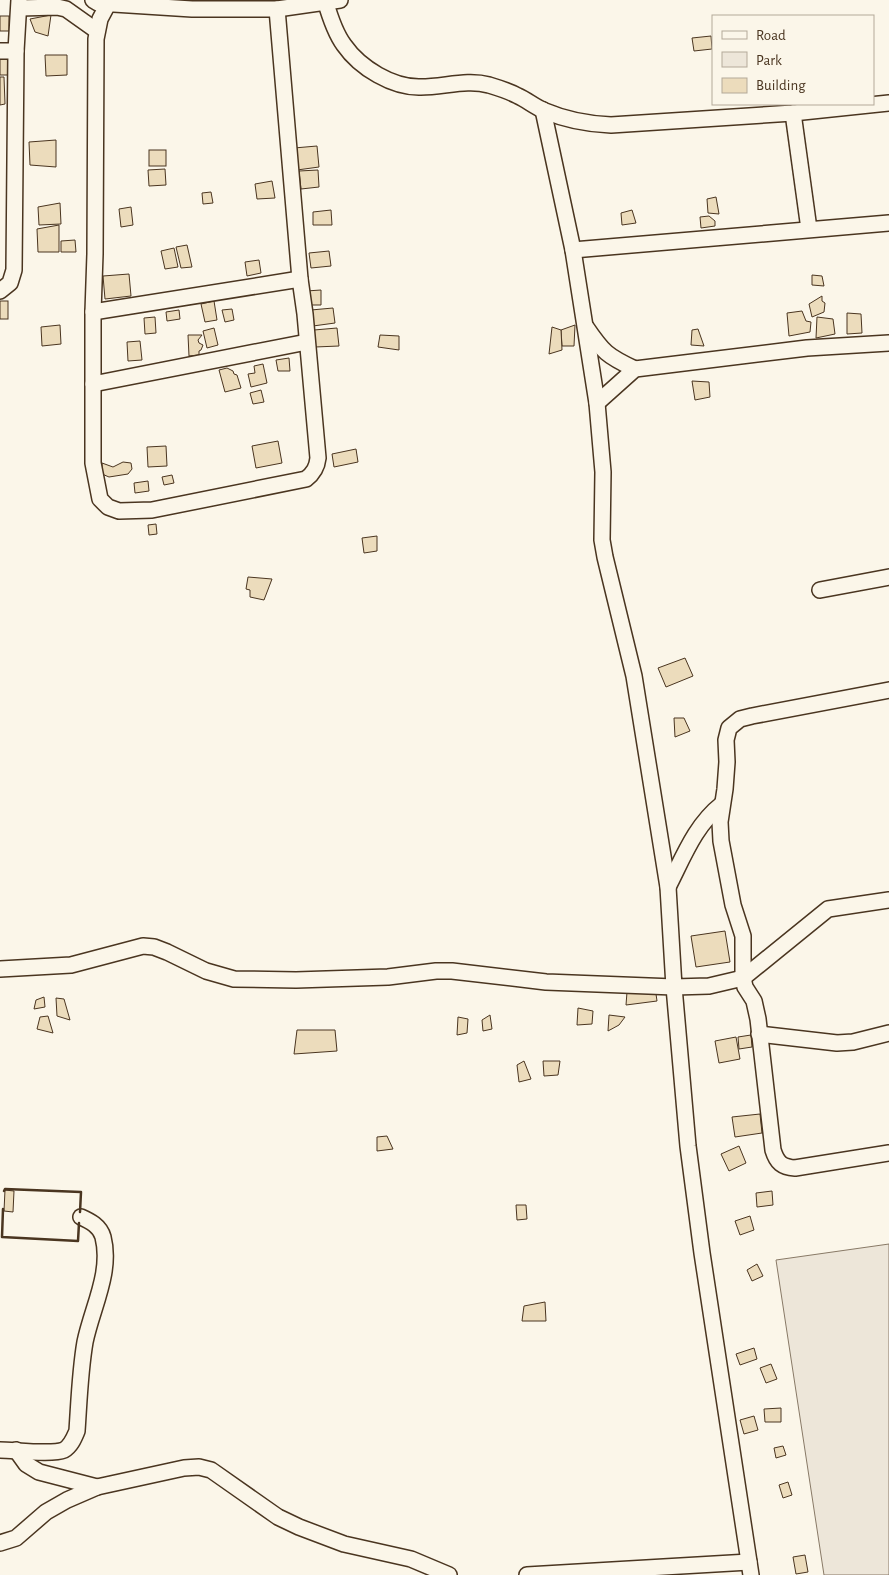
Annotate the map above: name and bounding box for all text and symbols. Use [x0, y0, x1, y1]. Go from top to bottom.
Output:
legend [712, 15, 874, 105]
text: Road [756, 28, 786, 43]
text: Park [756, 53, 782, 68]
text: Building [756, 78, 806, 93]

